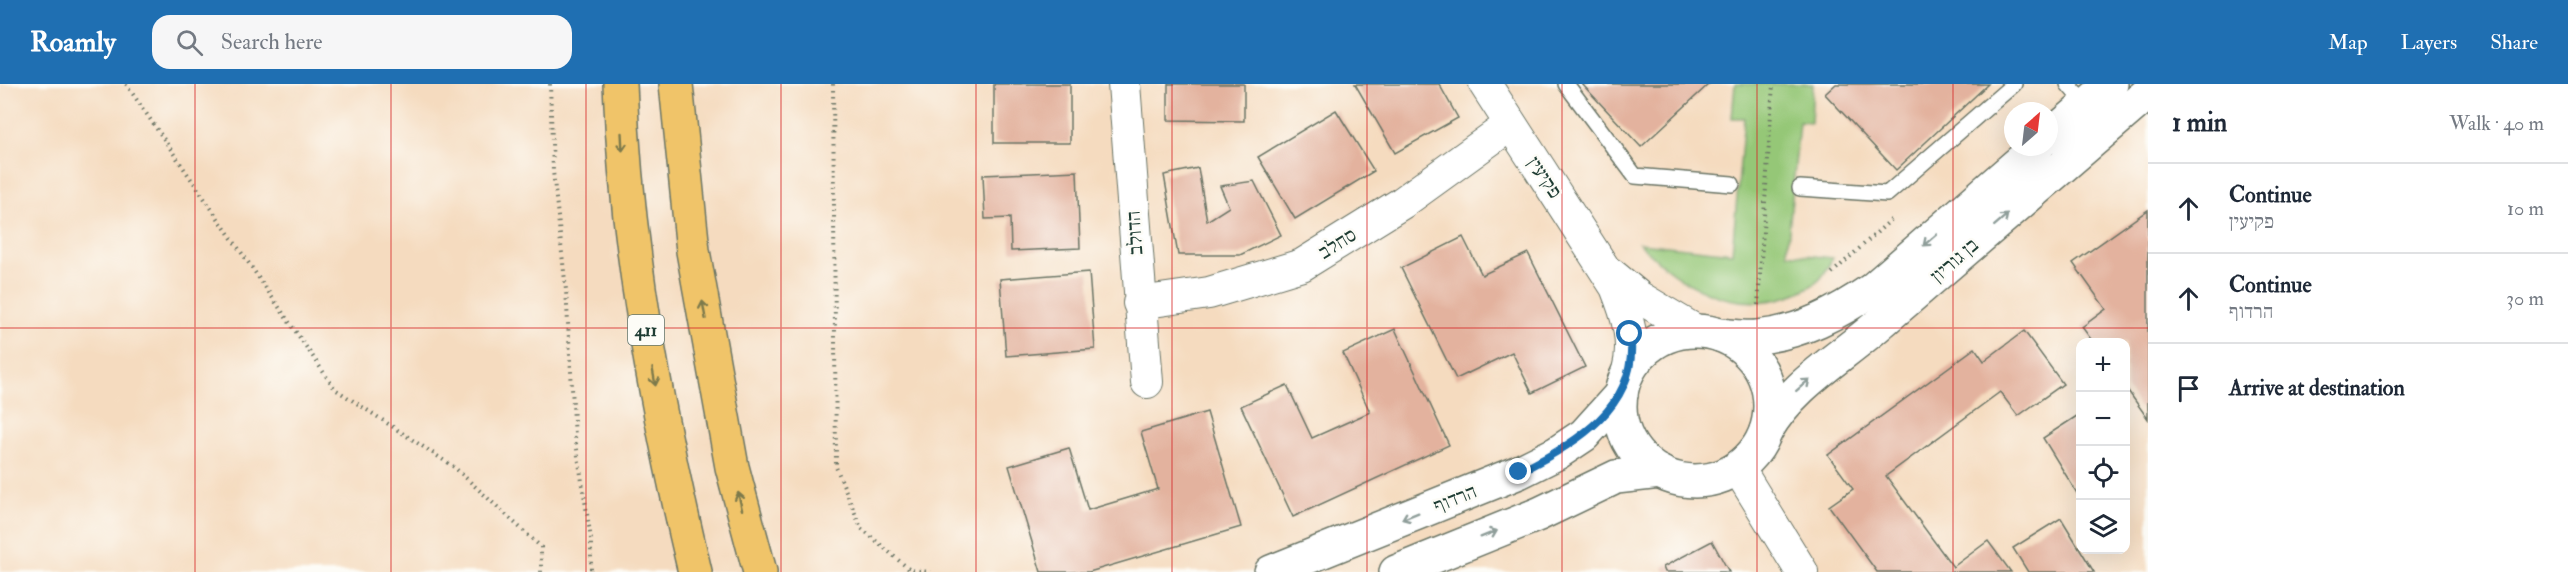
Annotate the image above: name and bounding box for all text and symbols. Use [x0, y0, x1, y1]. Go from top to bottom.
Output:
search box [152, 15, 572, 69]
text: Roamly [30, 25, 116, 60]
icon: search [173, 26, 206, 59]
text: Search here [221, 28, 323, 56]
text: Map [2328, 29, 2368, 56]
text: Layers [2401, 29, 2457, 56]
text: Share [2490, 29, 2538, 56]
north arrow [2004, 102, 2058, 156]
text: 1 min [2172, 107, 2227, 139]
text: Walk · 40 m [2449, 111, 2544, 136]
one-way arrow [617, 132, 628, 152]
street label: פקיעין [1522, 152, 1568, 203]
text: Continue [2229, 181, 2312, 209]
icon: ahead [2172, 192, 2205, 225]
text: 10 m [2507, 196, 2544, 221]
text: פקיעין [2229, 209, 2274, 234]
street label: הדולב [1120, 210, 1149, 256]
one-way arrow [1993, 213, 2008, 227]
street label: סחלב [1314, 222, 1361, 265]
one-way arrow [1923, 233, 1938, 247]
street label: בן גוריון [1925, 233, 1984, 288]
text: Continue [2229, 271, 2312, 299]
icon: ahead [2172, 282, 2205, 315]
text: 30 m [2506, 286, 2544, 311]
text: הרדוף [2229, 299, 2273, 324]
one-way arrow [698, 300, 709, 320]
road number: 411 [628, 315, 664, 345]
route start [1616, 320, 1642, 346]
map controls [2076, 338, 2130, 554]
button: + [2076, 338, 2130, 392]
one-way arrow [648, 367, 659, 387]
icon: arrive [2172, 372, 2205, 405]
text: Arrive at destination [2229, 374, 2405, 402]
one-way arrow [1795, 378, 1810, 392]
button: − [2076, 392, 2130, 446]
button: locate [2076, 446, 2130, 500]
route end [1505, 458, 1531, 484]
street label: הרדוף [1430, 479, 1480, 518]
one-way arrow [734, 492, 746, 511]
button: layers [2076, 500, 2130, 554]
one-way arrow [1402, 511, 1420, 522]
one-way arrow [1479, 528, 1498, 539]

